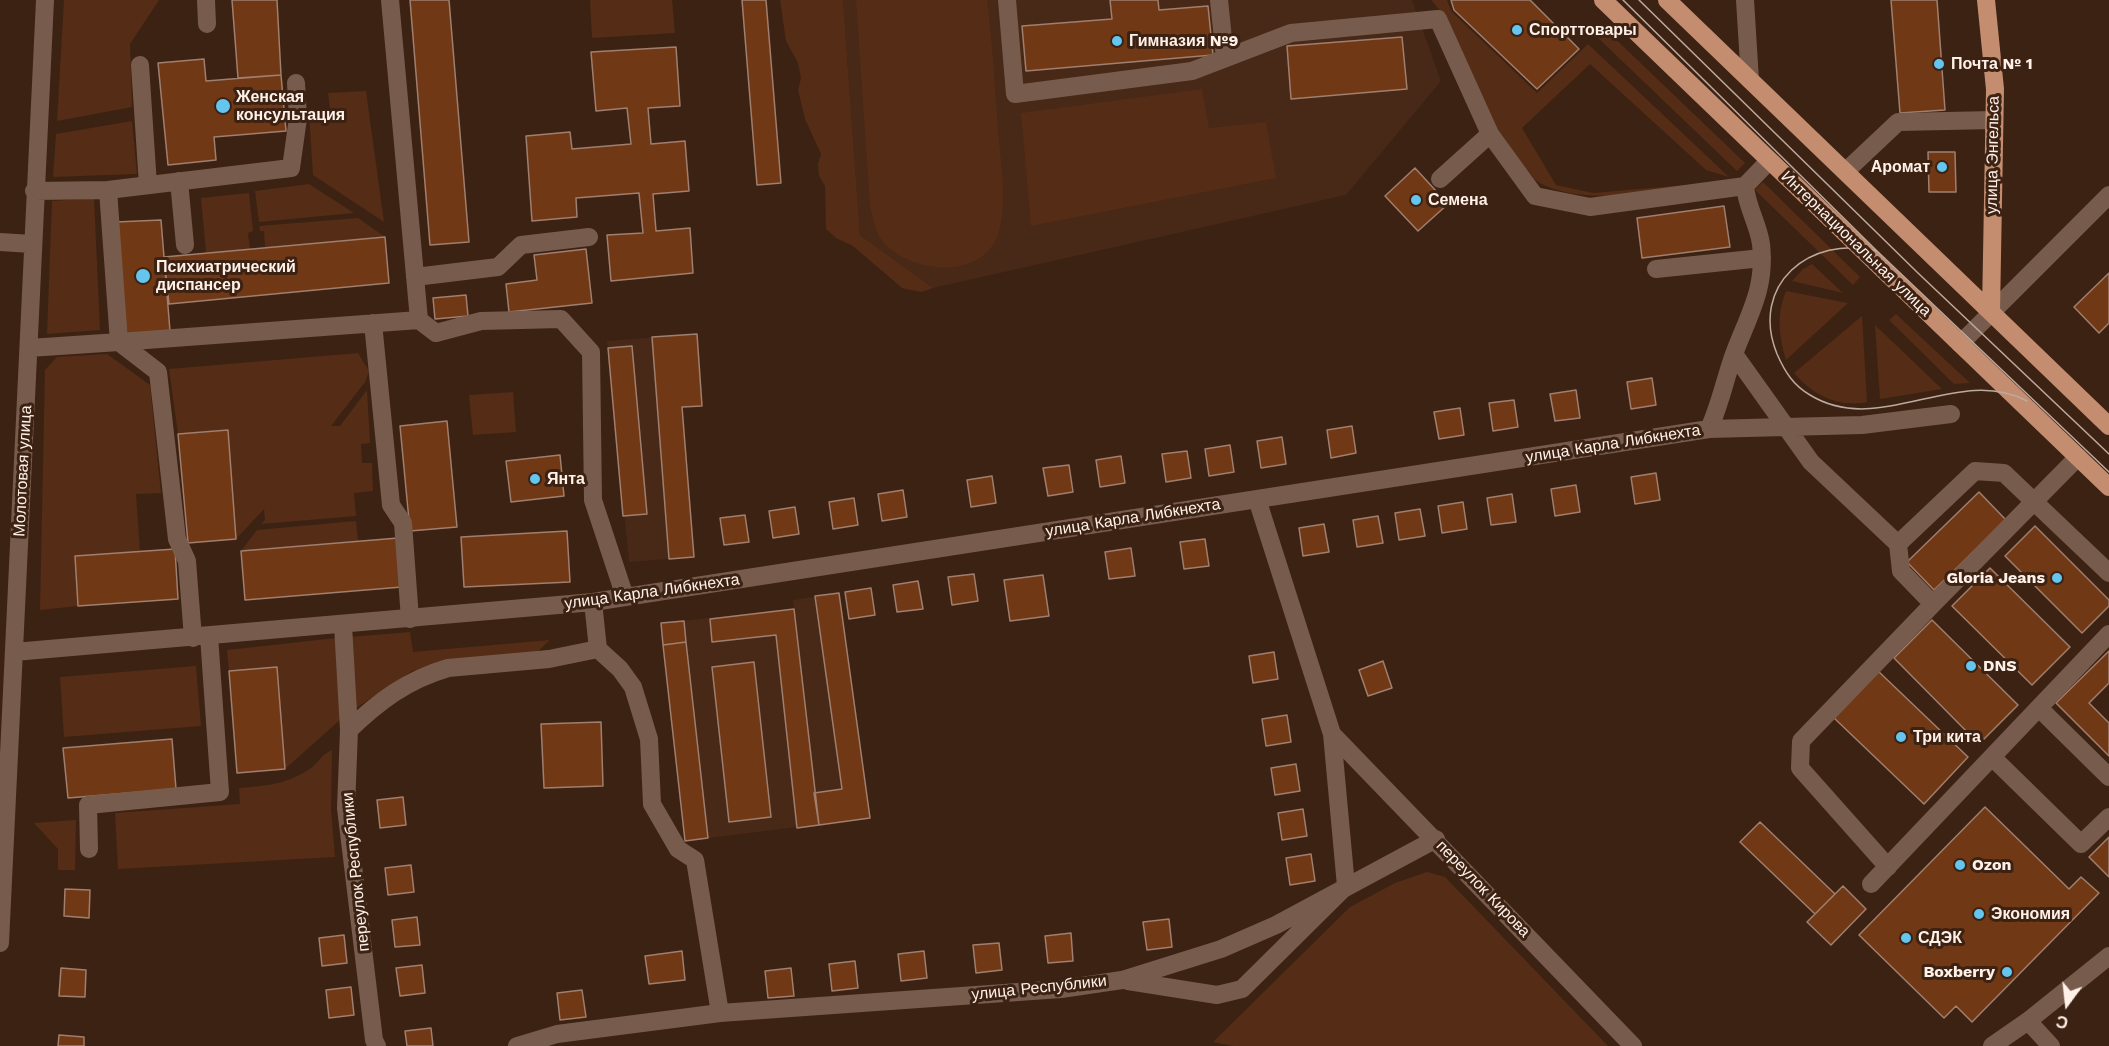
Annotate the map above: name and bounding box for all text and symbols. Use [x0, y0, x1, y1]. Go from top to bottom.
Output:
place label: Спорттовары [1529, 20, 1637, 40]
marker: Спорттовары [1510, 23, 1524, 37]
place label: Гимназия №9 [1129, 31, 1238, 51]
marker: Гимназия №9 [1110, 34, 1124, 48]
place label: Почта № 1 [1951, 54, 2033, 74]
marker: Почта № 1 [1932, 57, 1946, 71]
place label: Женская консультация [236, 87, 345, 125]
street label: улица Энгельса [1982, 96, 2004, 214]
marker: Женская консультация [214, 97, 232, 115]
place label: Аромат [1871, 157, 1930, 177]
marker: Аромат [1935, 160, 1949, 174]
street label: Интернациональная улица [1777, 167, 1935, 321]
place label: Семена [1428, 190, 1488, 210]
marker: Семена [1409, 193, 1423, 207]
place label: Психиатрический диспансер [156, 257, 296, 295]
marker: Психиатрический диспансер [134, 267, 152, 285]
street label: Молотовая улица [10, 405, 36, 537]
street label: улица Карла Либкнехта [1524, 421, 1702, 467]
place label: Янта [547, 469, 585, 489]
marker: Янта [528, 472, 542, 486]
street label: улица Карла Либкнехта [1044, 495, 1222, 541]
place label: Gloria Jeans [1946, 568, 2045, 588]
street label: улица Карла Либкнехта [563, 570, 741, 614]
marker: Gloria Jeans [2050, 571, 2064, 585]
place label: DNS [1983, 656, 2017, 676]
marker: DNS [1964, 659, 1978, 673]
place label: Три кита [1913, 727, 1981, 747]
marker: Три кита [1894, 730, 1908, 744]
street label: переулок Республики [338, 791, 374, 953]
street label: переулок Кирова [1432, 837, 1534, 941]
place label: Ozon [1972, 855, 2011, 875]
marker: Ozon [1953, 858, 1967, 872]
place label: Экономия [1991, 904, 2070, 924]
marker: Экономия [1972, 907, 1986, 921]
place label: СДЭК [1918, 928, 1962, 948]
marker: СДЭК [1899, 931, 1913, 945]
place label: Boxberry [1923, 962, 1995, 982]
marker: Boxberry [2000, 965, 2014, 979]
street label: улица Республики [970, 971, 1108, 1005]
north arrow [2037, 974, 2097, 1034]
text: С [2054, 1011, 2070, 1033]

